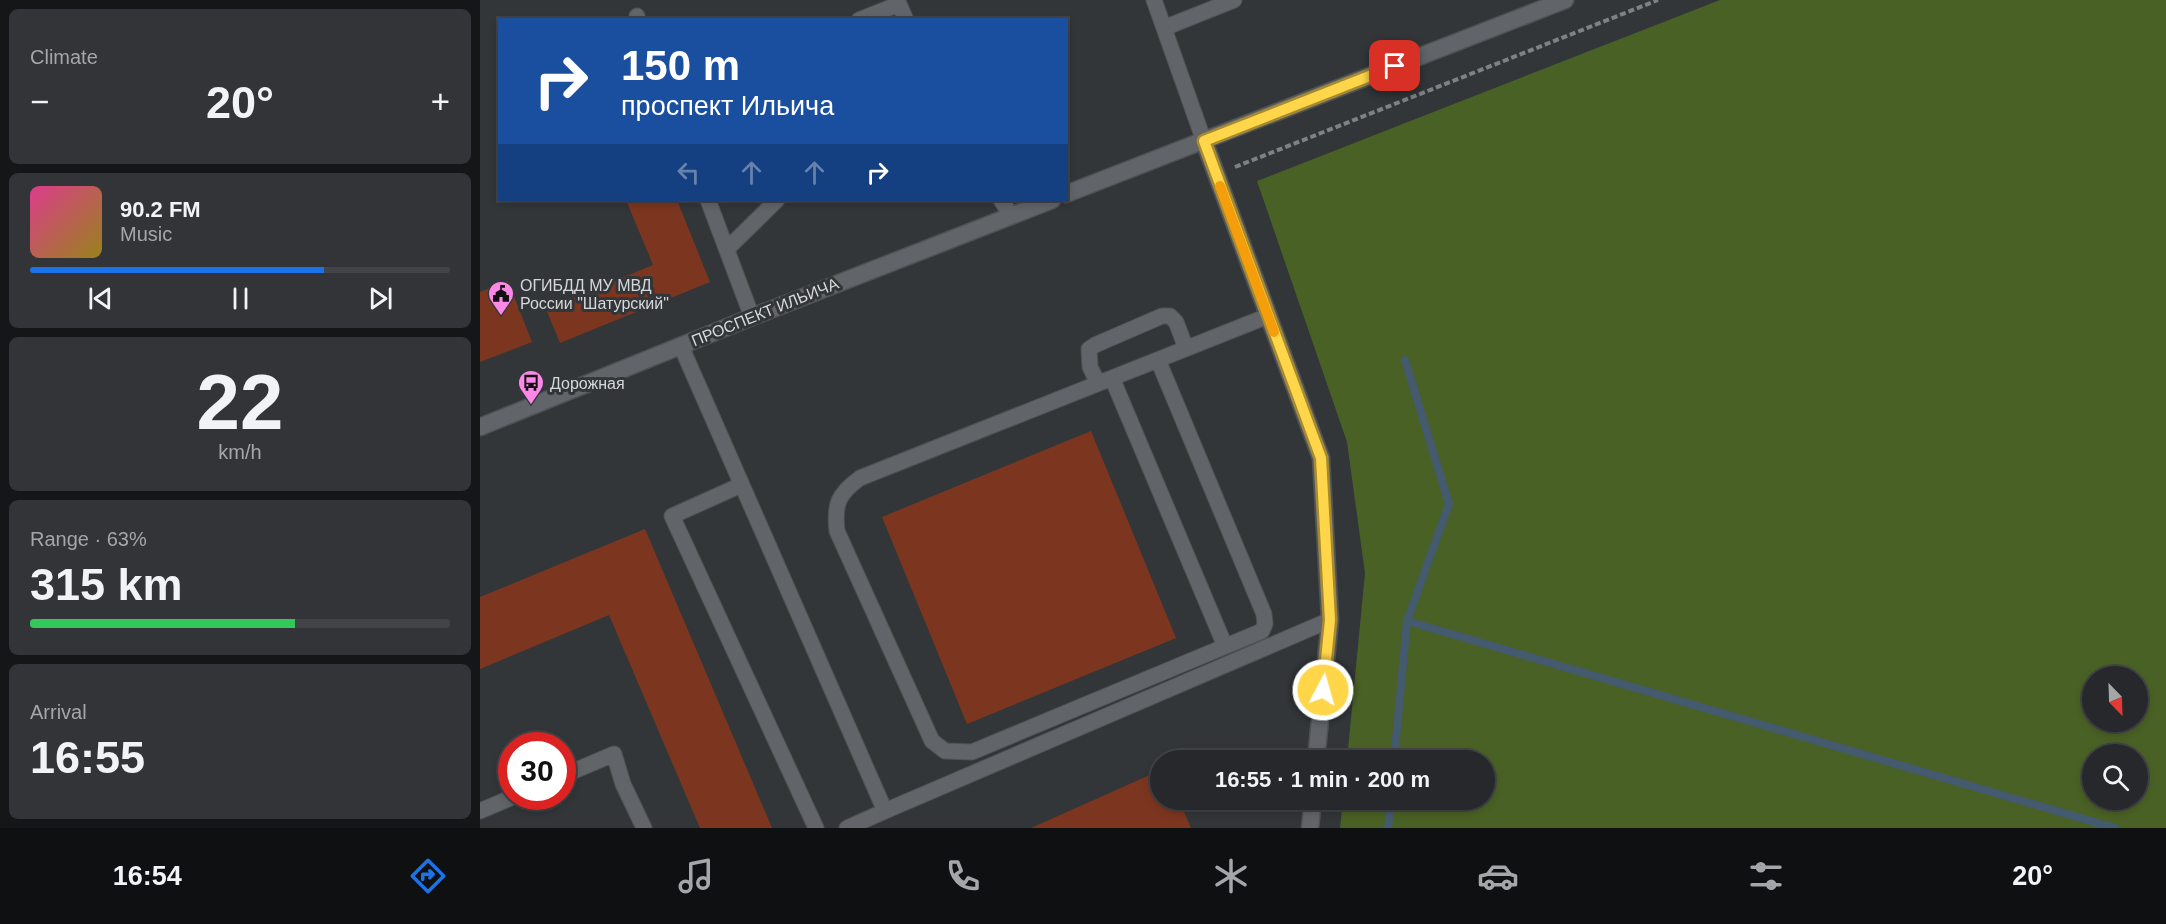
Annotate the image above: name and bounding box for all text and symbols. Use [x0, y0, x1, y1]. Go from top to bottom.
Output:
pin [1369, 40, 1420, 91]
icon: right [522, 42, 600, 120]
text: 150 m [621, 42, 740, 89]
text: Climate [30, 46, 98, 68]
icon: arrive [1378, 49, 1411, 82]
text: 20° [206, 77, 274, 128]
text: − [30, 83, 49, 120]
text: + [431, 83, 450, 120]
text: проспект Ильича [621, 91, 834, 121]
icon: left [672, 156, 705, 189]
icon: ahead [735, 156, 768, 189]
icon: ahead [798, 156, 831, 189]
icon: right [861, 156, 894, 189]
text: 90.2 FM [120, 197, 201, 222]
text: Music [120, 223, 172, 245]
street label: ПРОСПЕКТ ИЛЬИЧА [689, 275, 841, 349]
place label: ОГИБДД МУ МВД России "Шатурский" [520, 277, 669, 312]
public building icon: ОГИБДД МУ МВД России "Шатурский" [486, 279, 516, 317]
icon: previous [84, 282, 117, 315]
icon: pause [224, 282, 257, 315]
icon: next [364, 282, 397, 315]
text: 22 [197, 358, 283, 446]
bus stop icon: Дорожная [516, 368, 546, 406]
place label: Дорожная [550, 375, 625, 392]
text: km/h [218, 441, 262, 463]
text: Range · 63% [30, 528, 147, 550]
text: 315 km [30, 559, 183, 610]
position arrow [1291, 658, 1355, 722]
north arrow [2082, 666, 2148, 732]
map controls [2082, 666, 2148, 810]
text: Arrival [30, 701, 87, 723]
text: 16:55 [30, 732, 145, 783]
speed limit sign: 30 [498, 732, 576, 810]
button: search [2082, 744, 2148, 810]
text: 16:55 · 1 min · 200 m [1215, 767, 1430, 792]
icon: directions [407, 855, 449, 897]
icon: music [675, 855, 717, 897]
icon: phone [942, 855, 984, 897]
icon: climate [1210, 855, 1252, 897]
icon: car [1477, 855, 1519, 897]
icon: filters [1745, 855, 1787, 897]
text: 16:54 [113, 861, 182, 891]
text: 20° [2012, 861, 2053, 891]

